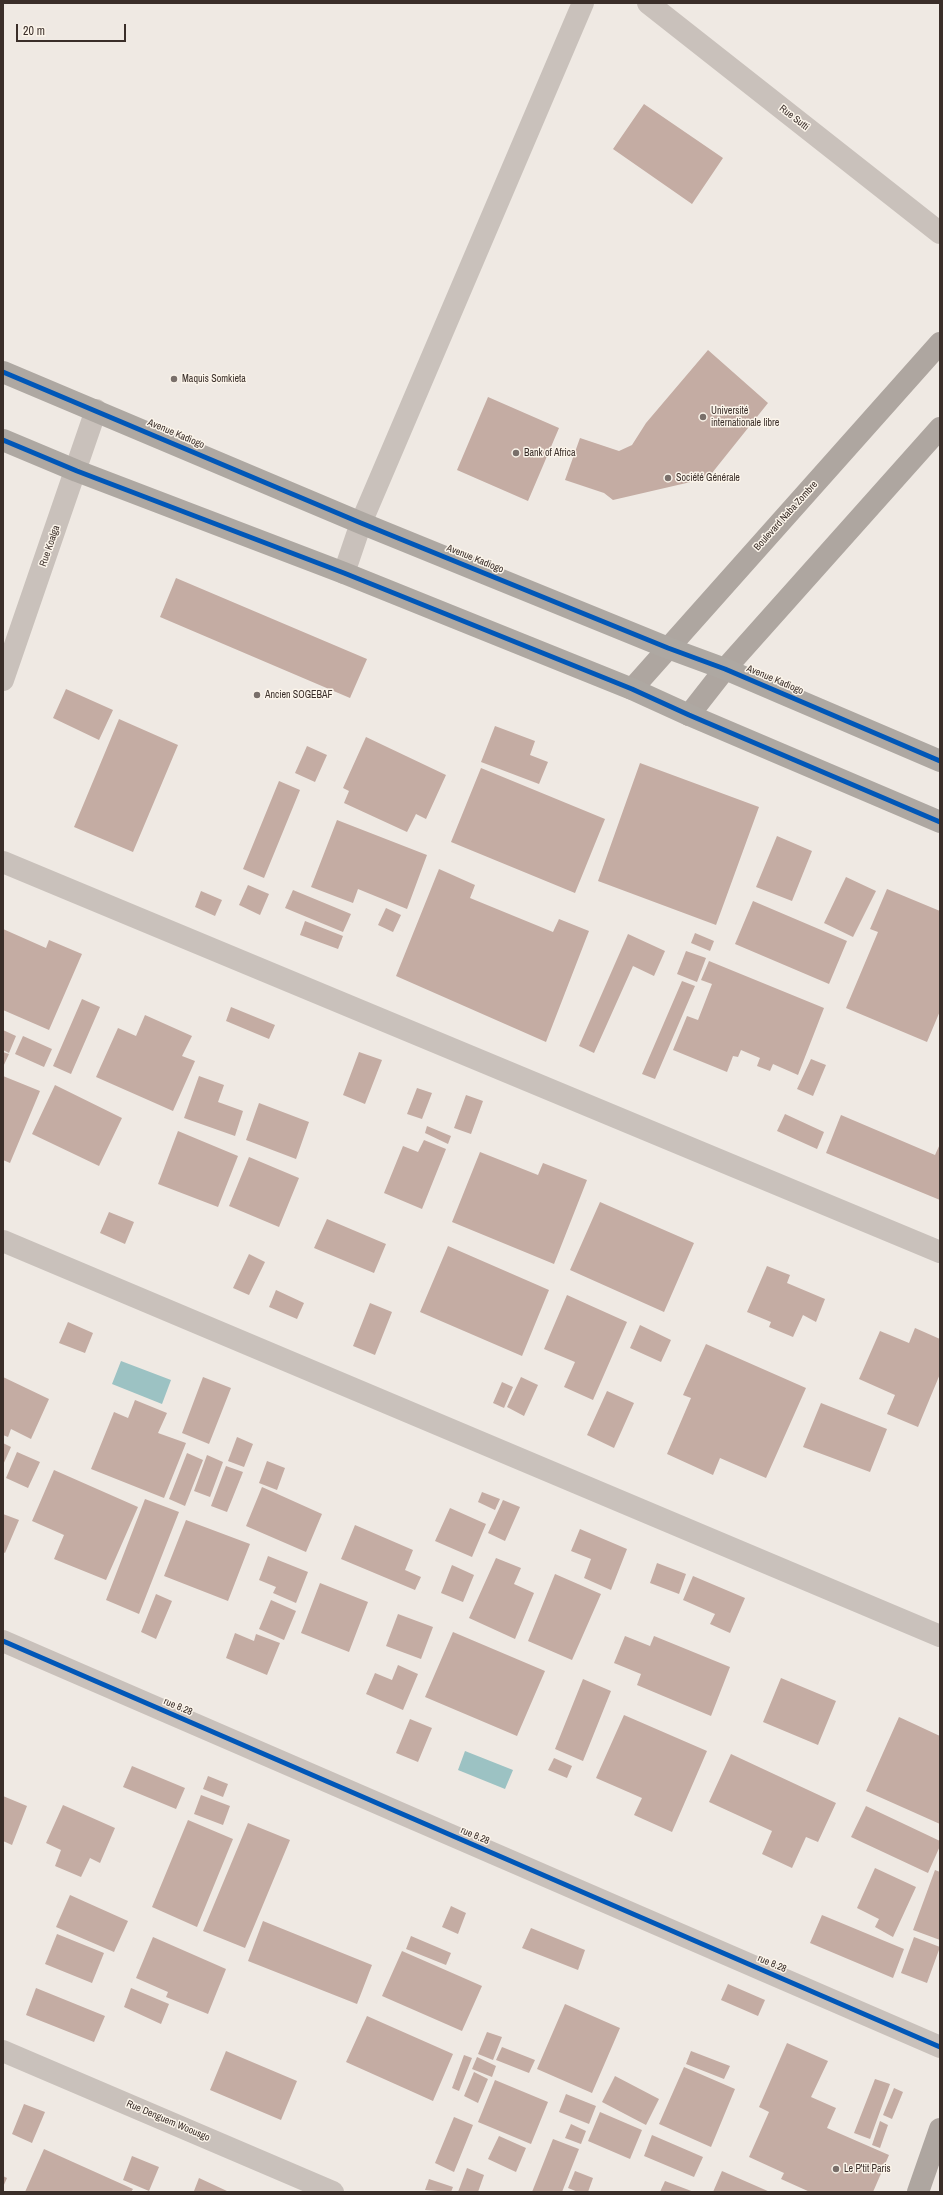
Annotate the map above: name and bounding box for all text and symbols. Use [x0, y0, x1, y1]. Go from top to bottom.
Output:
scale bar [18, 16, 128, 42]
text: 20 m [23, 23, 45, 39]
street label: Rue Sutti [777, 103, 811, 133]
place label: Maquis Somkieta [182, 373, 246, 385]
marker: Maquis Somkieta [169, 374, 179, 384]
place label: Université internationale libre [711, 405, 779, 428]
marker: Université internationale libre [698, 412, 708, 422]
street label: Avenue Kadiogo [146, 417, 206, 451]
place label: Bank of Africa [524, 447, 576, 459]
marker: Bank of Africa [511, 448, 521, 458]
place label: Société Générale [676, 472, 740, 484]
marker: Société Générale [663, 473, 673, 483]
street label: Boulevard Naba Zombre [752, 479, 820, 553]
street label: Rue Koalga [37, 524, 63, 568]
street label: Avenue Kadiogo [445, 542, 505, 576]
street label: Avenue Kadiogo [745, 663, 805, 697]
place label: Ancien SOGEBAF [265, 689, 332, 701]
marker: Ancien SOGEBAF [252, 690, 262, 700]
street label: rue 8.28 [162, 1696, 194, 1718]
street label: rue 8.28 [459, 1825, 491, 1847]
street label: rue 8.28 [756, 1953, 788, 1975]
street label: Rue Denguem Woousgo [124, 2098, 212, 2144]
place label: Le P'tit Paris [844, 2163, 891, 2175]
marker: Le P'tit Paris [831, 2164, 841, 2174]

